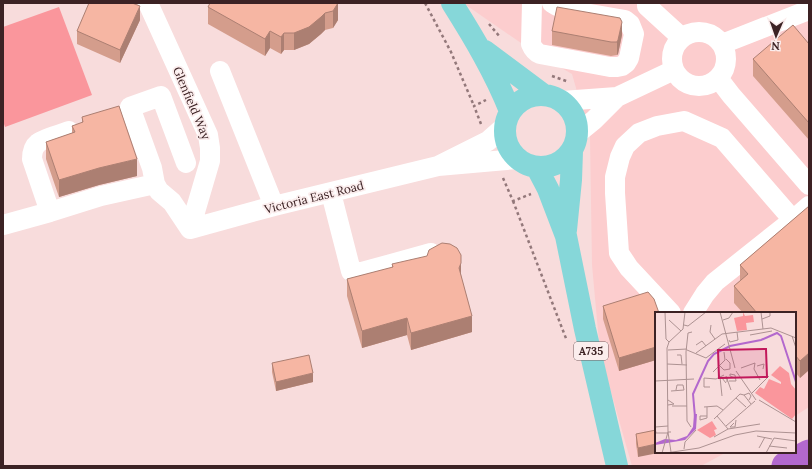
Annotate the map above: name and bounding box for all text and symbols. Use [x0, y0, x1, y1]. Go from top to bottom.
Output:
north arrow [756, 16, 796, 56]
text: N [771, 39, 780, 53]
street label: Glenfield Way [170, 64, 214, 142]
street label: Victoria East Road [262, 177, 365, 217]
inset map [655, 312, 796, 453]
road number: A735 [574, 342, 608, 360]

